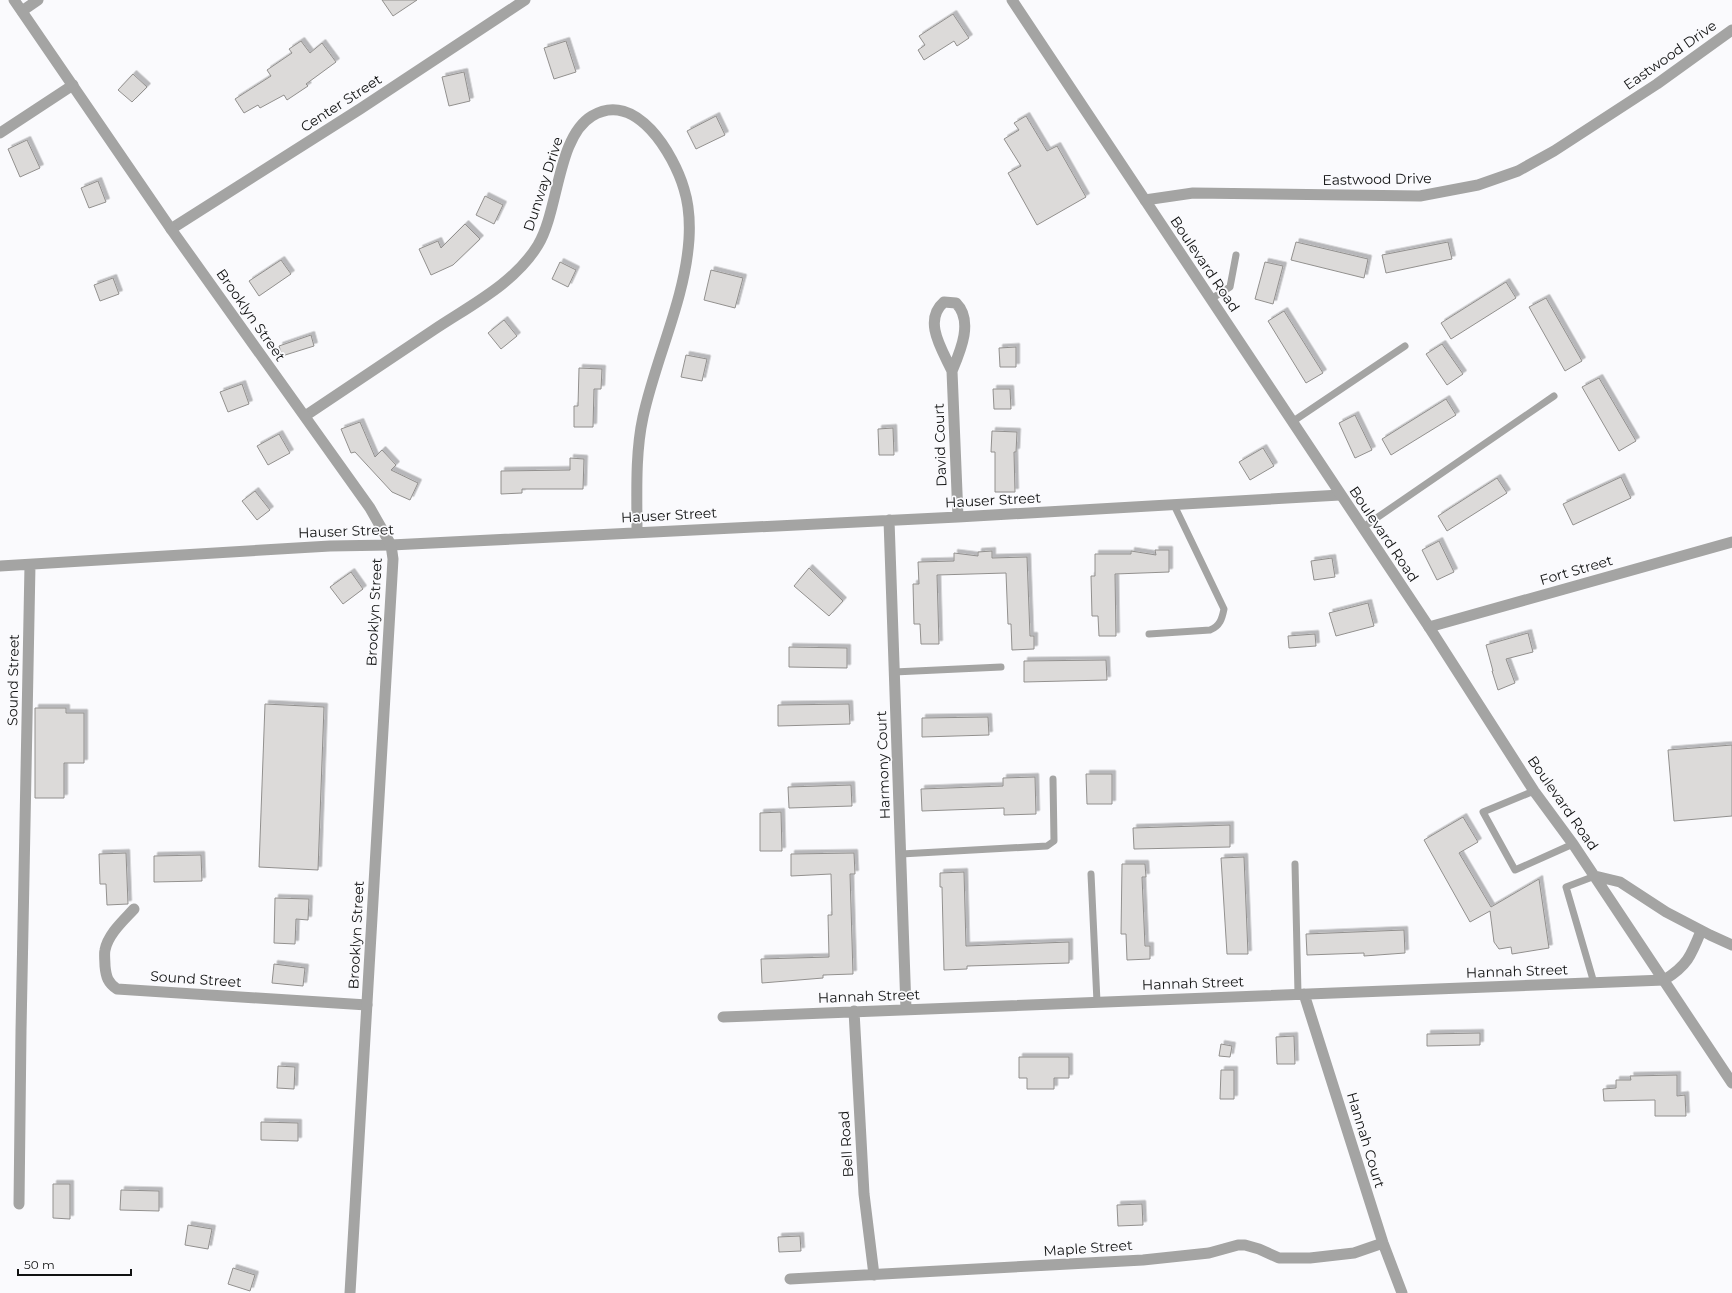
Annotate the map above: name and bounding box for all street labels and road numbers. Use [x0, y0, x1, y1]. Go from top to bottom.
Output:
street label: Eastwood Drive [1620, 16, 1720, 94]
street label: Center Street [297, 70, 385, 136]
street label: Dunway Drive [519, 134, 567, 234]
street label: Eastwood Drive [1322, 169, 1432, 189]
street label: Boulevard Road [1166, 213, 1244, 315]
street label: Brooklyn Street [212, 265, 290, 365]
street label: David Court [930, 403, 950, 487]
street label: Boulevard Road [1345, 483, 1423, 585]
street label: Hauser Street [945, 488, 1042, 511]
street label: Hauser Street [621, 503, 718, 526]
street label: Hauser Street [298, 520, 395, 542]
street label: Fort Street [1538, 551, 1615, 589]
street label: Brooklyn Street [362, 557, 386, 667]
street label: Sound Street [3, 634, 23, 726]
street label: Harmony Court [872, 710, 894, 820]
street label: Boulevard Road [1524, 752, 1602, 854]
street label: Brooklyn Street [344, 880, 368, 990]
street label: Hannah Street [1466, 960, 1569, 982]
street label: Sound Street [150, 967, 243, 991]
street label: Hannah Street [1142, 972, 1245, 994]
street label: Hannah Street [818, 985, 921, 1007]
street label: Hannah Court [1343, 1090, 1389, 1190]
street label: Bell Road [835, 1110, 857, 1178]
street label: Maple Street [1043, 1236, 1133, 1260]

